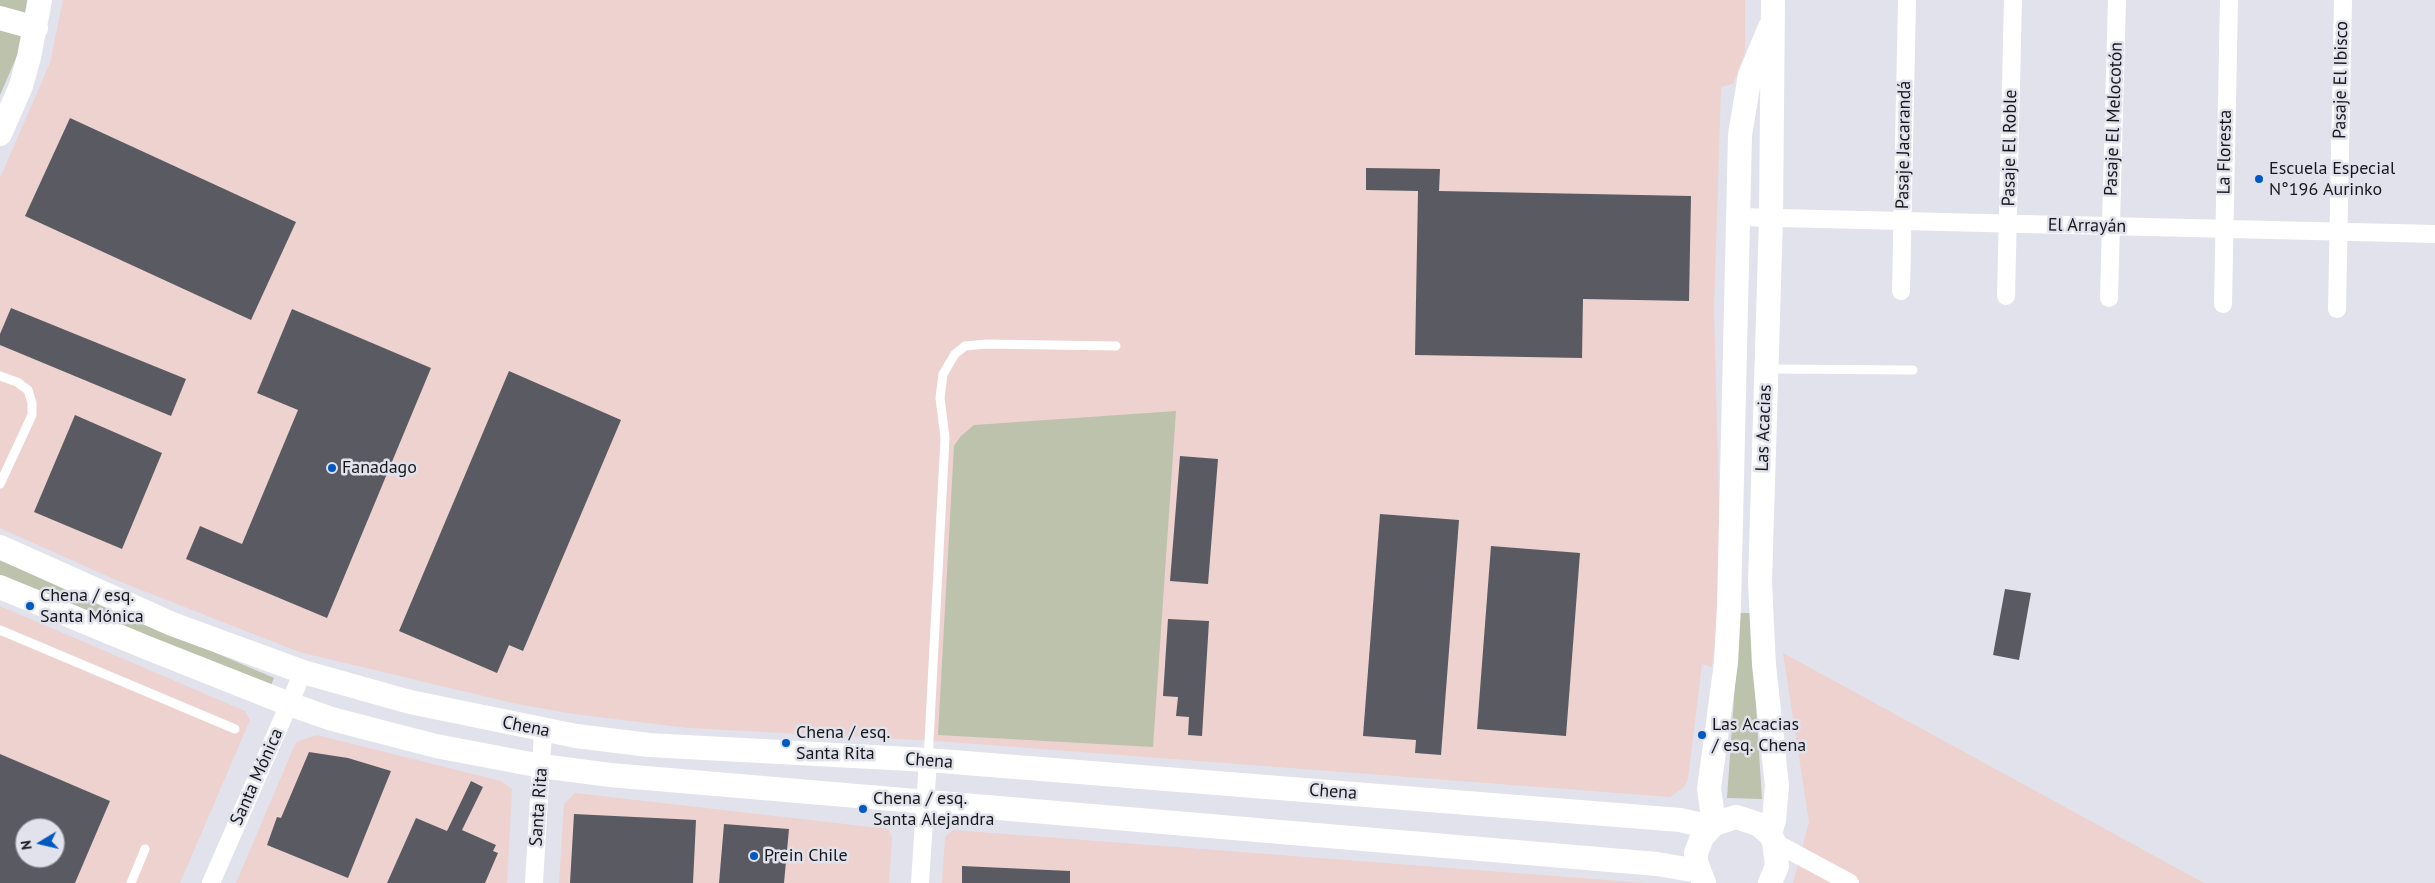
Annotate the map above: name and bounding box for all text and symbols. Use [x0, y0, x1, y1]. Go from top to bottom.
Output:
street label: Pasaje El Ibisco [2329, 21, 2353, 139]
street label: Pasaje El Melocotón [2101, 41, 2127, 197]
street label: Pasaje Jacarandá [1892, 81, 1916, 209]
street label: Pasaje El Roble [1998, 89, 2022, 207]
street label: La Floresta [2213, 109, 2237, 195]
place label: Escuela Especial N°196 Aurinko [2269, 158, 2395, 200]
marker: Escuela Especial N°196 Aurinko [2253, 173, 2265, 185]
street label: El Arrayán [2048, 215, 2126, 237]
street label: Las Acacias [1752, 384, 1776, 472]
place label: Fanadago [342, 457, 417, 479]
marker: Fanadago [326, 462, 338, 474]
place label: Chena / esq. Santa Mónica [40, 585, 144, 628]
marker: Chena / esq. Santa Mónica [24, 600, 36, 612]
street label: Chena [500, 712, 552, 742]
place label: Las Acacias / esq. Chena [1712, 714, 1806, 756]
place label: Chena / esq. Santa Rita [796, 722, 890, 764]
street label: Santa Mónica [226, 725, 288, 829]
marker: Las Acacias / esq. Chena [1696, 729, 1708, 741]
marker: Chena / esq. Santa Rita [780, 737, 792, 749]
street label: Chena [904, 749, 954, 773]
street label: Santa Rita [525, 767, 553, 847]
street label: Chena [1308, 780, 1358, 804]
place label: Chena / esq. Santa Alejandra [873, 788, 994, 831]
marker: Chena / esq. Santa Alejandra [857, 803, 869, 815]
north arrow [15, 818, 65, 868]
text: N [17, 839, 36, 851]
place label: Prein Chile [764, 845, 848, 867]
marker: Prein Chile [748, 850, 760, 862]

